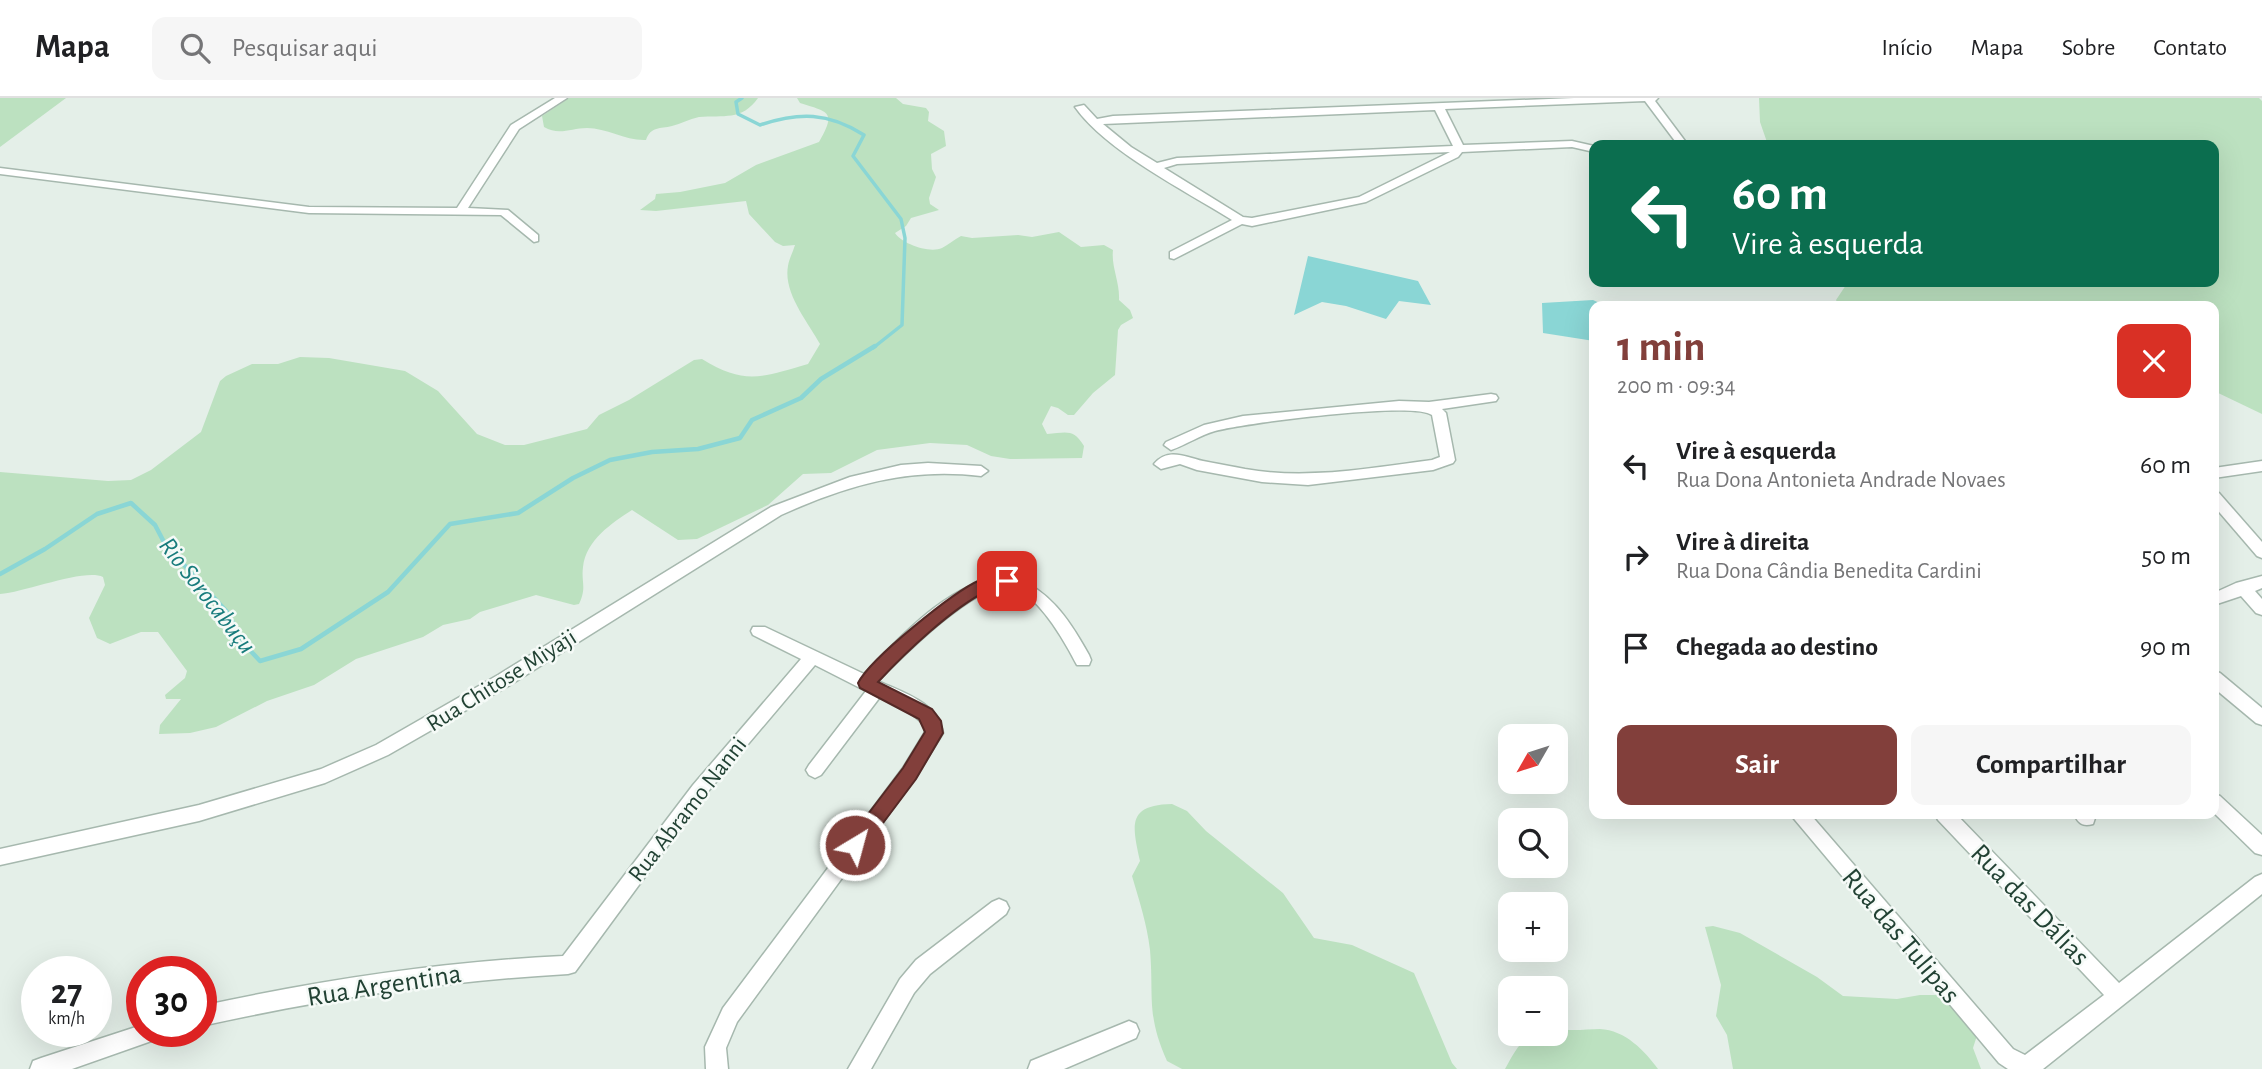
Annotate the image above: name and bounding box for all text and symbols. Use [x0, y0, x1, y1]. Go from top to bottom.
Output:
search box [152, 17, 642, 80]
icon: search [176, 29, 214, 67]
text: Mapa [35, 31, 110, 64]
text: Pesquisar aqui [232, 35, 378, 61]
text: Início [1881, 36, 1933, 60]
text: Mapa [1971, 36, 2024, 60]
text: Sobre [2062, 36, 2115, 60]
text: Contato [2153, 36, 2227, 60]
icon: left [1617, 168, 1708, 259]
text: 60 m [1732, 170, 1828, 219]
text: Vire à esquerda [1732, 228, 1924, 260]
button: close [2117, 324, 2191, 398]
text: 1 min [1617, 326, 1706, 368]
text: 200 m · 09:34 [1617, 375, 1736, 398]
text: Vire à esquerda [1676, 438, 1837, 464]
icon: left [1617, 447, 1655, 485]
text: 60 m [2140, 452, 2191, 478]
text: Rua Dona Antonieta Andrade Novaes [1676, 469, 2006, 492]
text: Vire à direita [1676, 529, 1810, 555]
water label: Rio Sorocabuçu [154, 533, 260, 659]
icon: right [1617, 538, 1655, 576]
text: 50 m [2141, 543, 2191, 569]
pin [977, 551, 1037, 611]
text: Rua Dona Cândia Benedita Cardini [1676, 560, 1982, 583]
icon: arrive [988, 562, 1026, 600]
street label: Rua Chitose Miyaji [422, 625, 581, 737]
icon: arrive [1617, 629, 1655, 667]
text: Chegada ao destino [1676, 634, 1878, 660]
text: 90 m [2140, 634, 2191, 660]
north arrow [1498, 724, 1568, 794]
map controls [1498, 724, 1568, 1046]
button: Sair [1617, 725, 1897, 805]
button: Compartilhar [1911, 725, 2191, 805]
street label: Rua Abramo Nanni [624, 733, 752, 887]
position arrow [818, 808, 892, 882]
button: search [1498, 808, 1568, 878]
street label: Rua das Dálias [1965, 839, 2094, 972]
street label: Rua das Tulipas [1836, 864, 1965, 1009]
button: + [1498, 892, 1568, 962]
speed limit sign: 30 [126, 956, 217, 1047]
street label: Rua Argentina [305, 960, 464, 1012]
text: 27 [51, 975, 82, 1010]
button: − [1498, 976, 1568, 1046]
text: km/h [48, 1010, 85, 1028]

